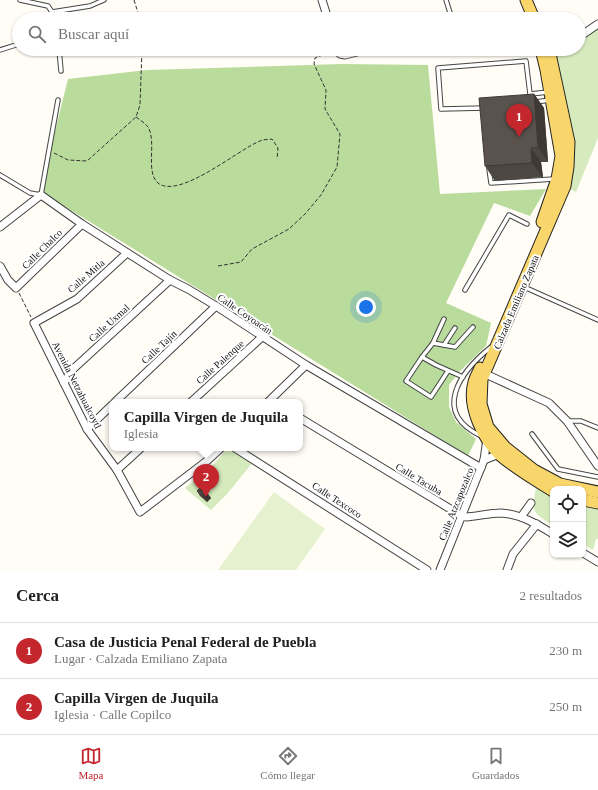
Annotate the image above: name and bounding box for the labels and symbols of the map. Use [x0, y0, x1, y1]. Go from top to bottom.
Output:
pin: 1 [506, 104, 532, 137]
street label: Calle Chalco [20, 227, 64, 271]
street label: Calzada Emiliano Zapata [491, 253, 541, 351]
street label: Calle Mitla [65, 257, 107, 295]
street label: Calle Coyoacán [216, 292, 274, 336]
your location [356, 297, 376, 317]
street label: Calle Uxmal [86, 302, 132, 344]
street label: Calle Tajín [139, 328, 179, 366]
street label: Calle Palenque [194, 337, 246, 386]
street label: Avenida Netzahualcoytl [50, 340, 104, 431]
street label: Calle Tacuba [394, 461, 445, 497]
pin: 2 [193, 464, 219, 497]
street label: Calle Atzcapozalco [436, 466, 476, 542]
street label: Calle Texcoco [310, 480, 364, 520]

